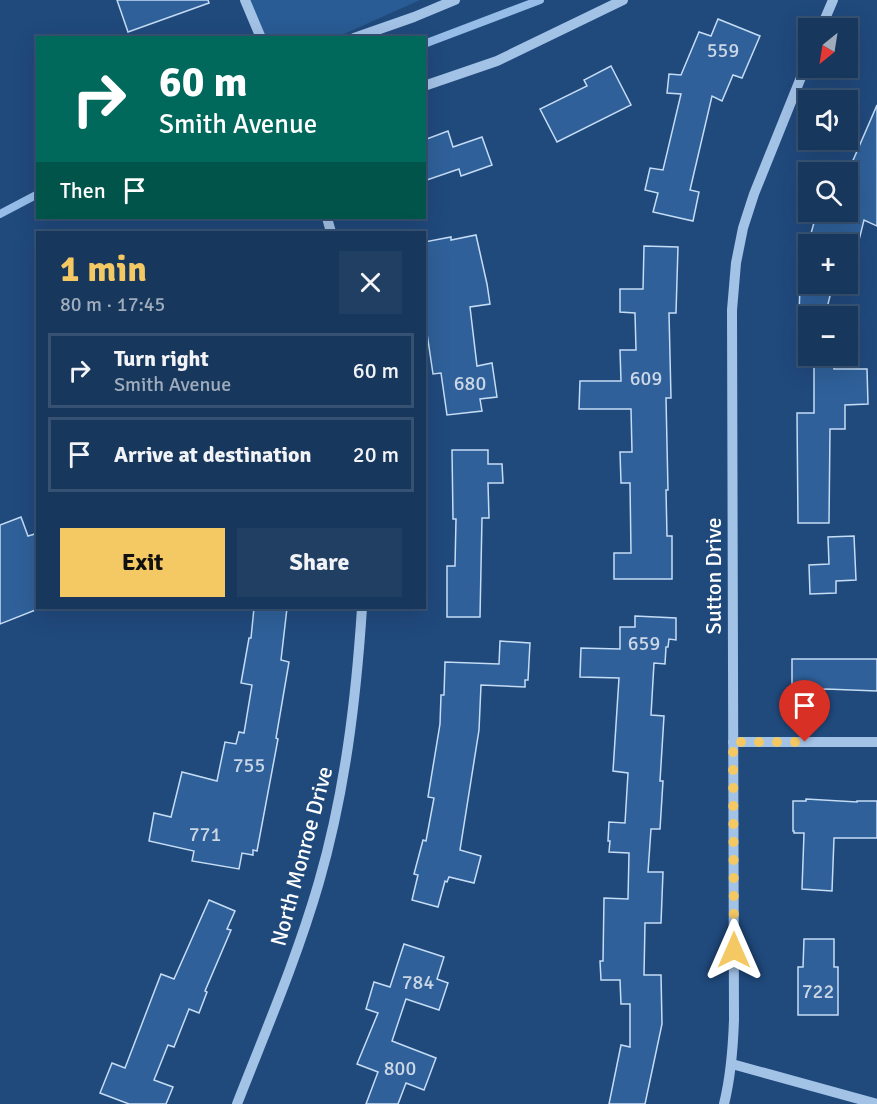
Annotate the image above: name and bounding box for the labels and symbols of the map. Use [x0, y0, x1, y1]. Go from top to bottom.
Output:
north arrow [798, 18, 858, 78]
house number: 559 [707, 38, 739, 63]
house number: 609 [630, 366, 662, 391]
house number: 680 [454, 371, 486, 396]
street label: Sutton Drive [700, 518, 727, 634]
house number: 659 [628, 631, 660, 656]
pin [779, 680, 830, 742]
house number: 755 [233, 753, 265, 778]
street label: North Monroe Drive [265, 763, 338, 949]
house number: 771 [189, 822, 221, 847]
position arrow [702, 918, 766, 982]
house number: 784 [402, 970, 434, 995]
house number: 722 [802, 979, 834, 1004]
house number: 800 [384, 1056, 416, 1081]

